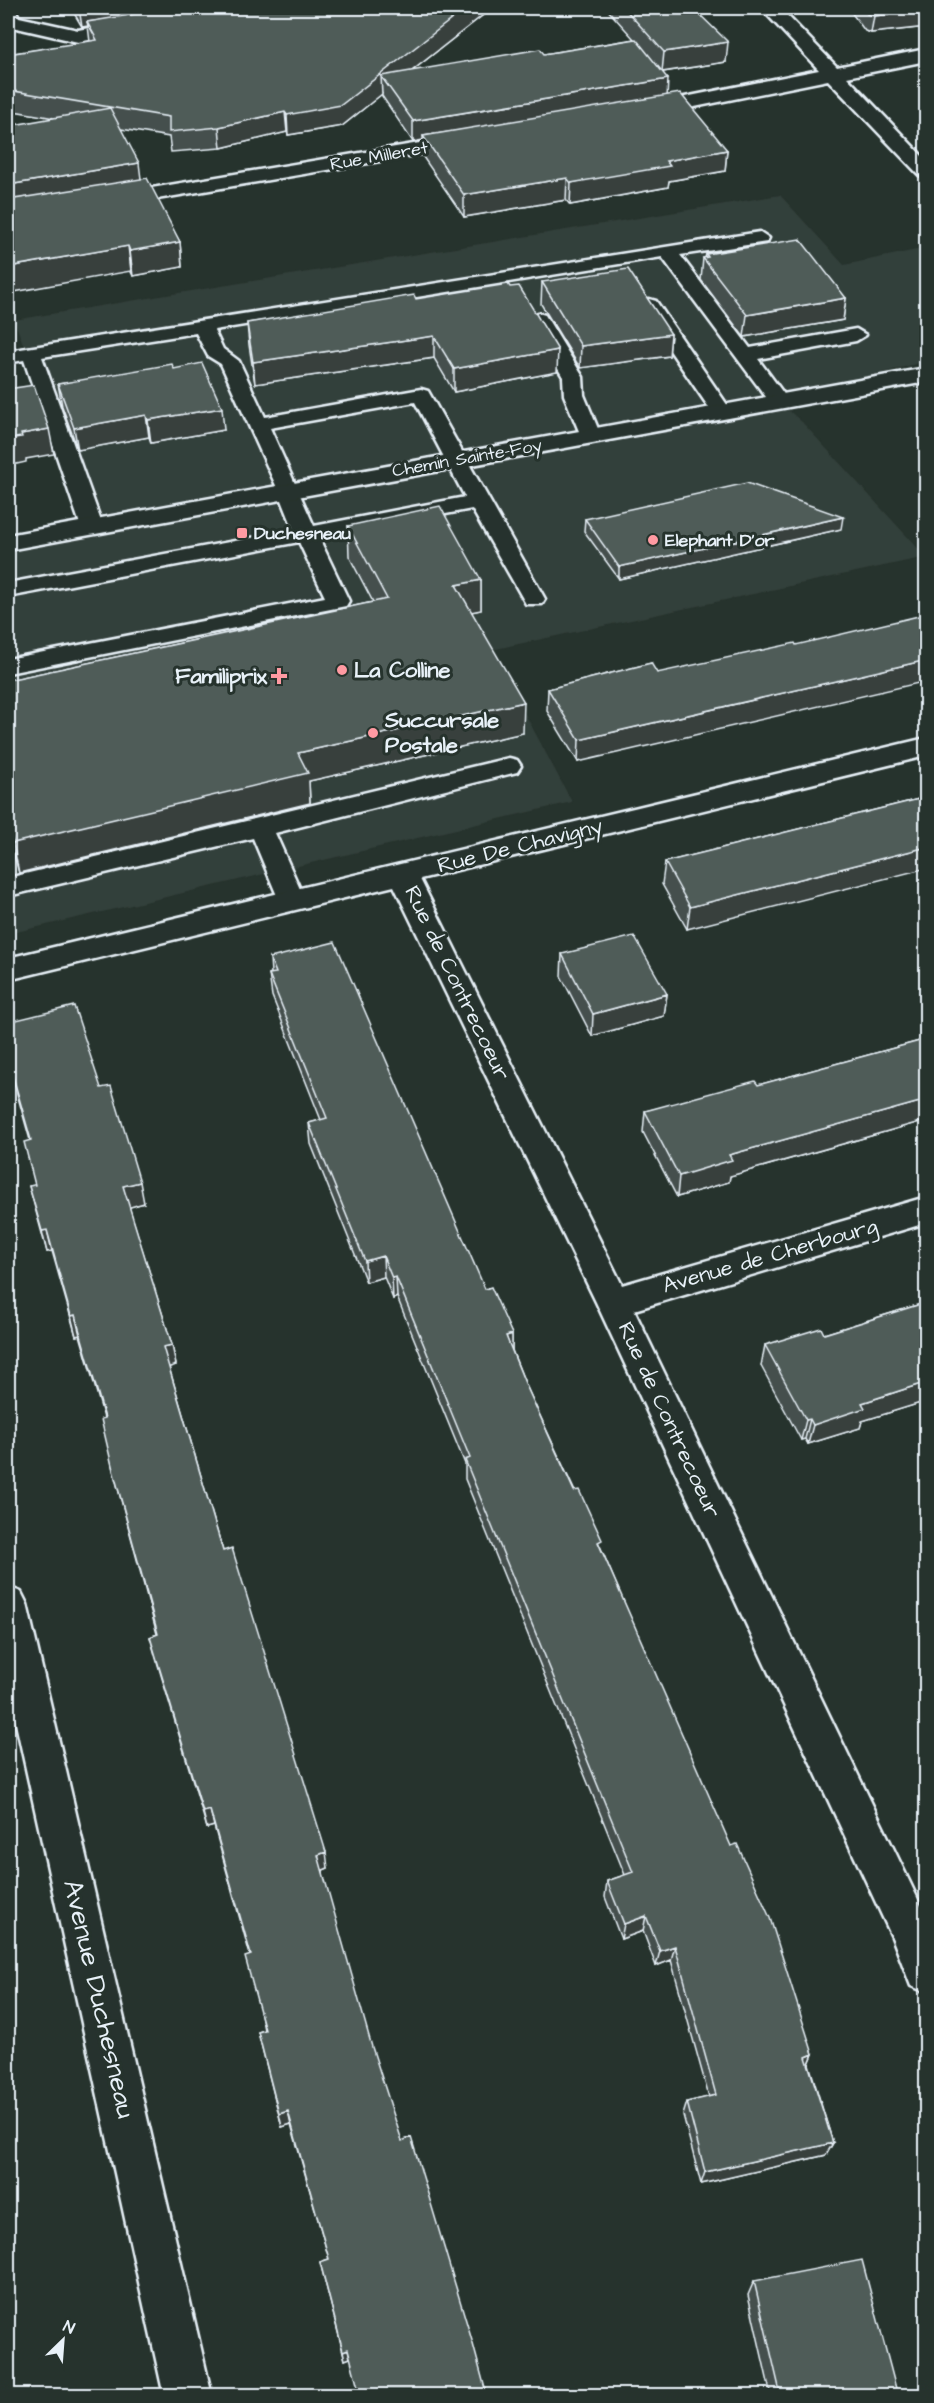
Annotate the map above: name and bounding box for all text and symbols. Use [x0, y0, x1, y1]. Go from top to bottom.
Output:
street label: Rue Milleret [328, 135, 431, 177]
street label: Chemin Sainte-Foy [390, 432, 544, 484]
place label: Duchesneau [254, 521, 351, 546]
marker: Duchesneau [235, 526, 249, 540]
place label: Elephant D’or [665, 528, 775, 553]
marker: Elephant D’or [646, 533, 660, 547]
place label: La Colline [354, 655, 450, 686]
place label: Familiprix [175, 661, 268, 692]
marker: La Colline [335, 663, 349, 677]
marker: Familiprix [272, 669, 286, 683]
place label: Succursale Postale [384, 705, 499, 761]
marker: Succursale Postale [366, 726, 380, 740]
street label: Rue De Chavigny [434, 810, 606, 882]
street label: Rue de Contrecoeur [396, 881, 518, 1085]
street label: Avenue de Cherbourg [659, 1210, 881, 1302]
street label: Rue de Contrecoeur [610, 1317, 728, 1523]
street label: Avenue Duchesneau [53, 1876, 145, 2122]
north arrow [33, 2310, 93, 2370]
text: N [60, 2315, 78, 2339]

